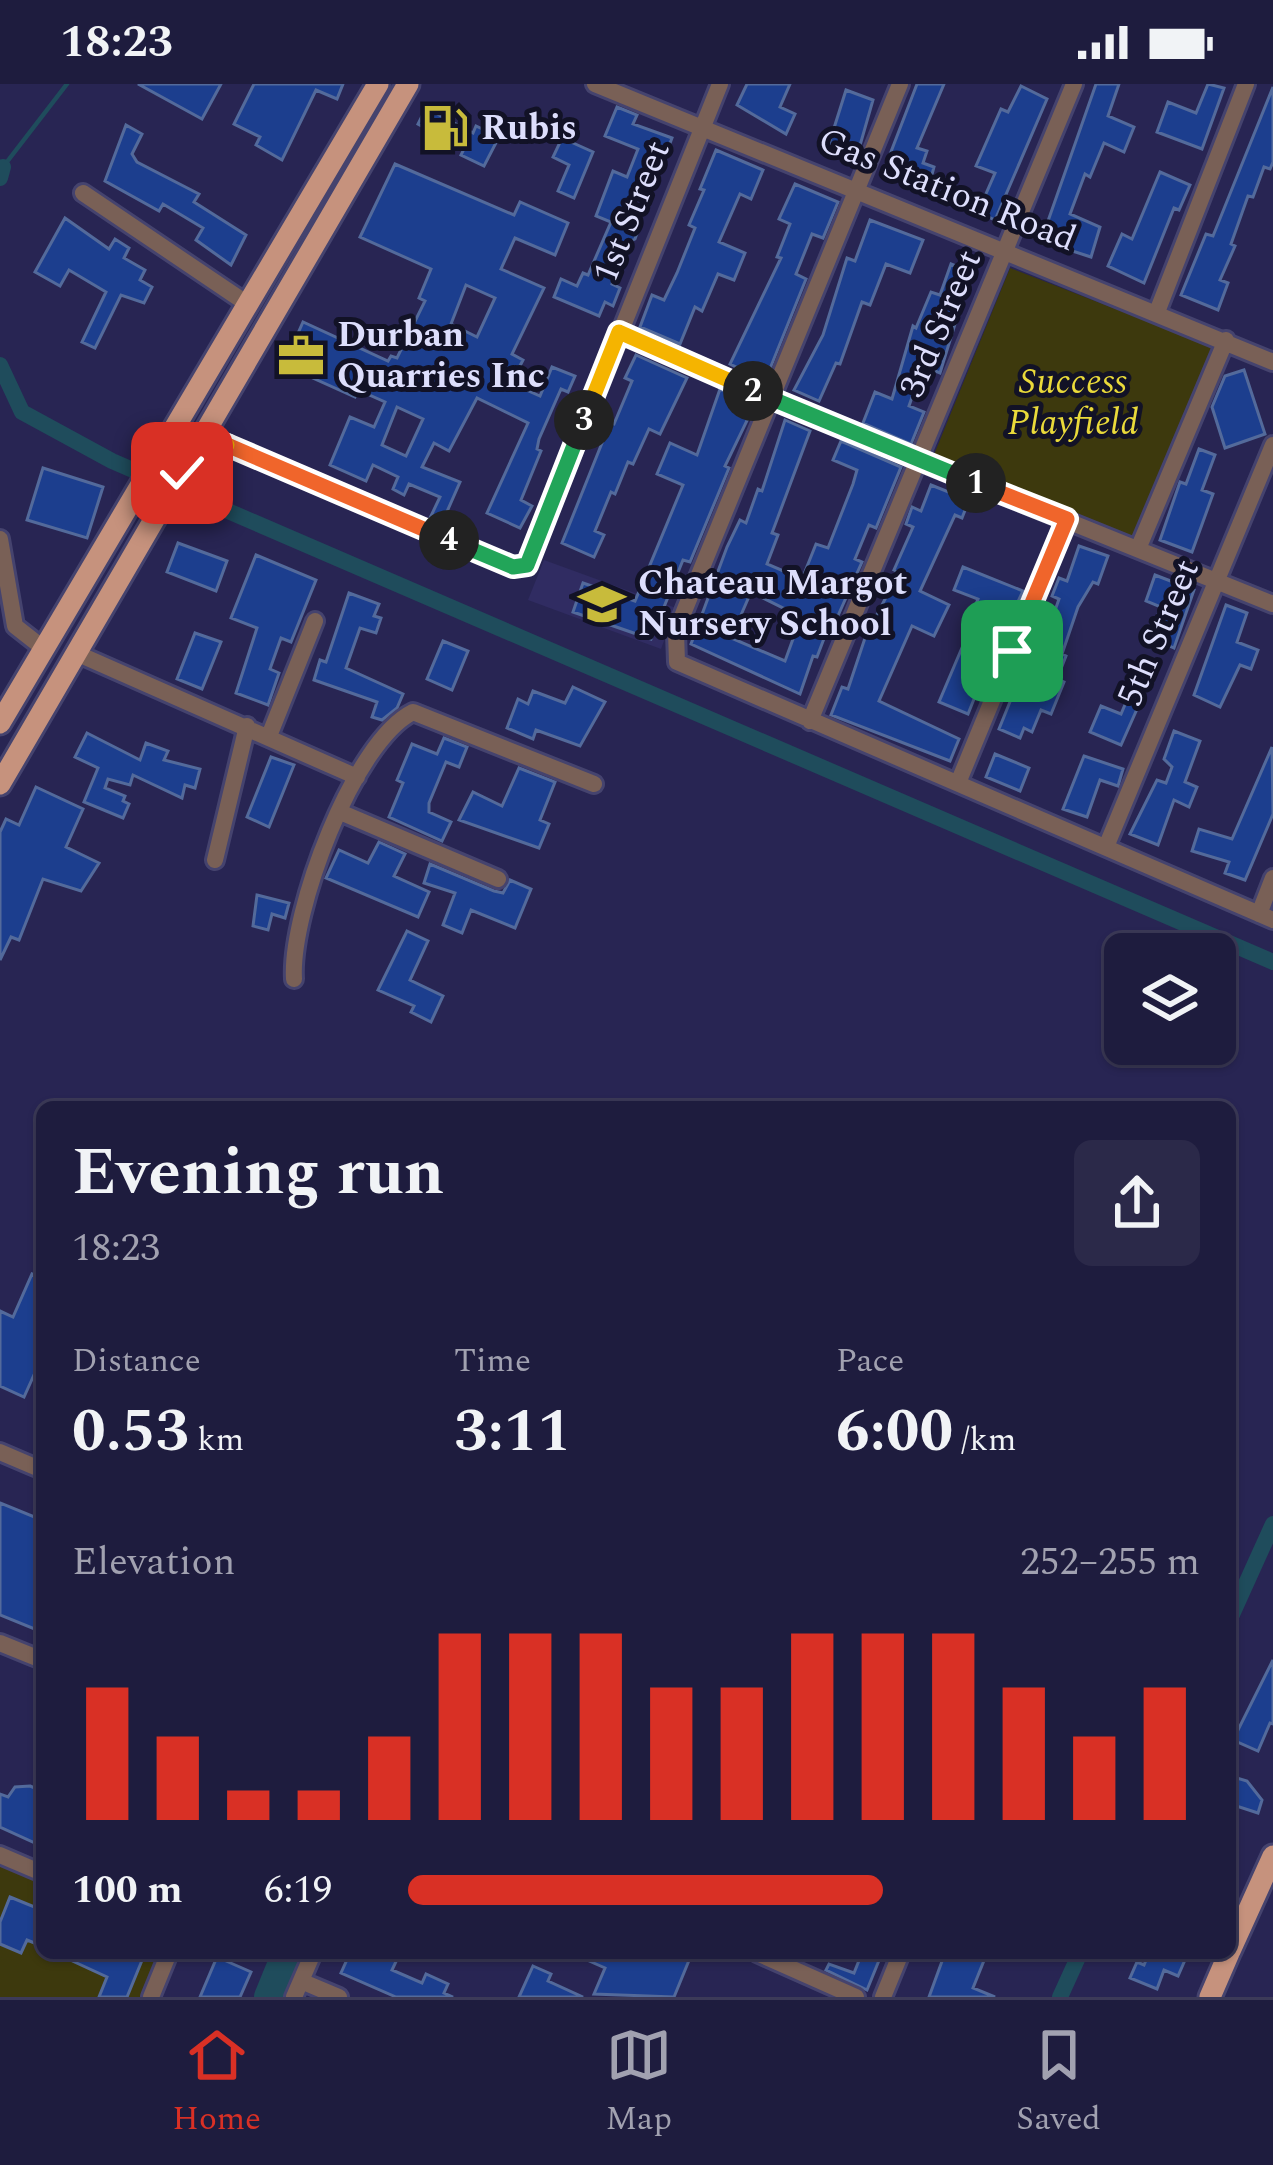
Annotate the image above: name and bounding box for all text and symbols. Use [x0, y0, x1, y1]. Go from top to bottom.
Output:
text: 18:23 [60, 8, 173, 77]
place label: Rubis [481, 101, 577, 156]
fuel station icon: Rubis [420, 103, 470, 153]
street label: Gas Station Road [810, 113, 1084, 267]
street label: 1st Street [579, 132, 685, 292]
street label: 3rd Street [885, 242, 997, 406]
place label: Durban Quarries Inc [337, 308, 545, 404]
office icon: Durban Quarries Inc [276, 331, 326, 381]
park label: Success Playfield [1008, 355, 1138, 451]
pin: 2 [723, 361, 783, 421]
text: 2 [744, 366, 762, 416]
pin: 3 [554, 390, 614, 450]
text: 3 [575, 395, 593, 445]
pin [131, 422, 233, 524]
icon: check [149, 440, 215, 506]
pin: 1 [946, 453, 1006, 513]
text: 1 [967, 458, 985, 508]
pin: 4 [419, 510, 479, 570]
text: 4 [440, 515, 458, 565]
street label: 5th Street [1103, 551, 1215, 715]
place label: Chateau Margot Nursery School [638, 556, 907, 652]
school or university icon: Chateau Margot Nursery School [577, 579, 627, 629]
pin [961, 600, 1063, 702]
icon: arrive [979, 618, 1045, 684]
map controls [1104, 933, 1236, 1065]
button: layers [1104, 933, 1236, 1065]
text: Evening run [72, 1123, 444, 1224]
button: share [1074, 1140, 1200, 1266]
text: 18:23 [72, 1219, 160, 1278]
text: Distance [72, 1336, 201, 1386]
text: Time [454, 1336, 531, 1386]
text: Pace [836, 1336, 904, 1386]
text: 0.53 [72, 1386, 189, 1478]
text: 3:11 [454, 1386, 571, 1478]
text: 6:00 [836, 1386, 953, 1478]
text: km [189, 1415, 244, 1465]
text: /km [953, 1415, 1016, 1465]
text: Elevation [72, 1533, 235, 1592]
text: 252–255 m [1020, 1533, 1200, 1592]
text: 100 m [72, 1861, 183, 1920]
text: 6:19 [264, 1861, 332, 1920]
tab: Home [172, 2022, 261, 2144]
tab: Map [605, 2022, 672, 2144]
tab: Saved [1016, 2022, 1101, 2144]

